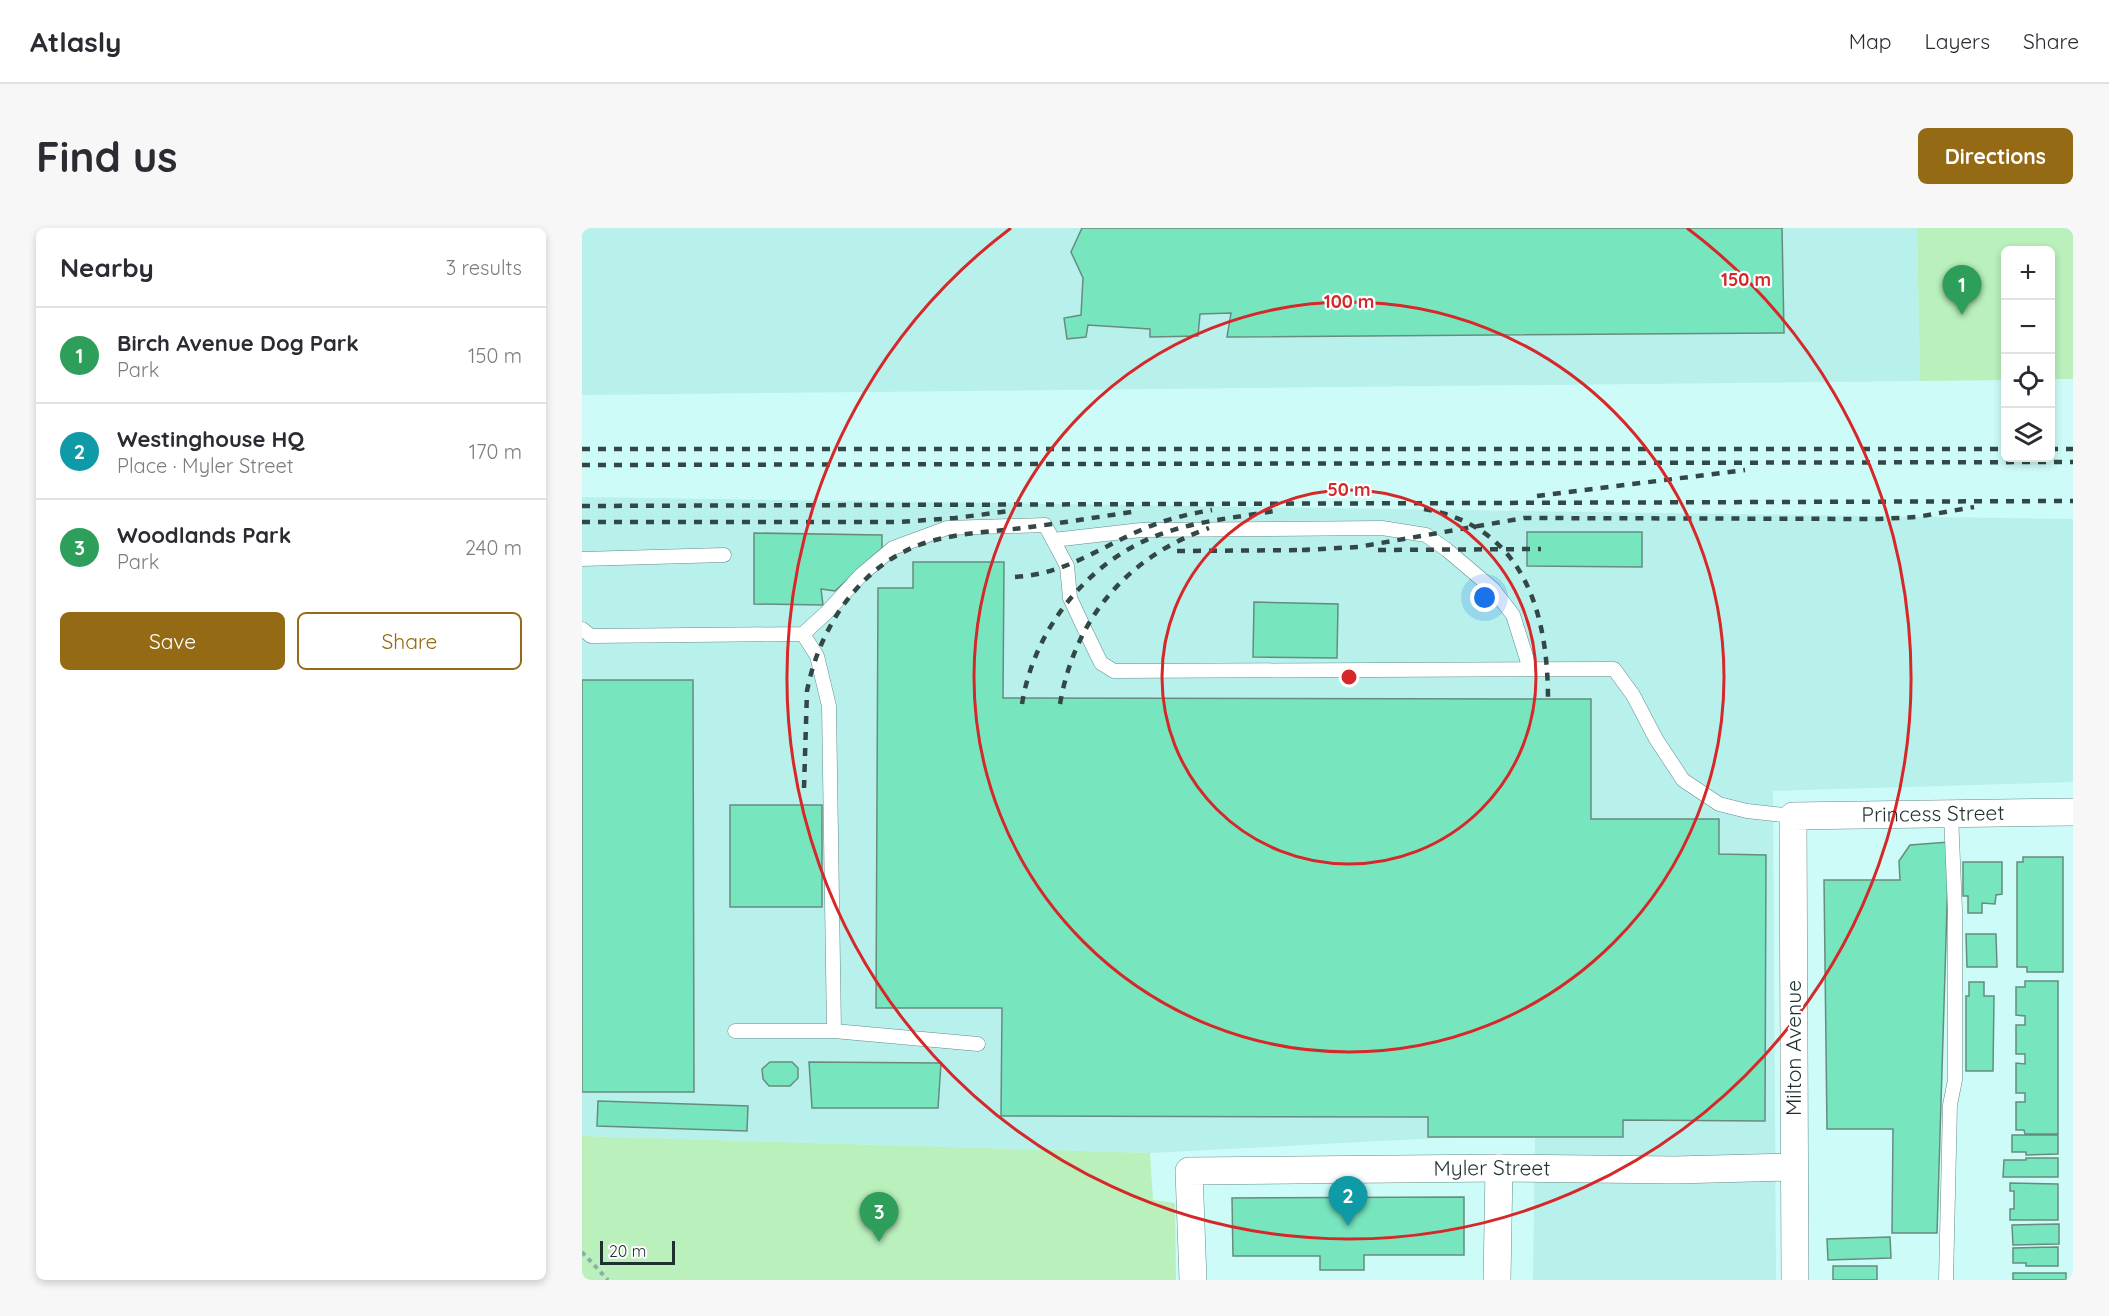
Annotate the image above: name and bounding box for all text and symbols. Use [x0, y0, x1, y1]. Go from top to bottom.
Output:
text: Atlasly [30, 24, 121, 59]
text: Map [1849, 28, 1892, 54]
text: Layers [1925, 28, 1990, 54]
text: Share [2023, 28, 2079, 54]
button: Directions [1918, 128, 2073, 184]
text: Find us [36, 130, 178, 183]
map controls [2001, 246, 2055, 462]
button: + [2001, 246, 2055, 300]
text: Nearby [60, 251, 154, 284]
text: 3 results [446, 255, 522, 280]
pin: 1 [1942, 266, 1982, 315]
text: 150 m [1721, 268, 1771, 291]
text: 100 m [1324, 290, 1374, 313]
button: − [2001, 300, 2055, 354]
text: Birch Avenue Dog Park [117, 329, 359, 357]
text: 1 [76, 343, 83, 368]
text: 150 m [468, 343, 522, 368]
button: locate [2001, 354, 2055, 408]
text: Park [117, 357, 159, 382]
button: layers [2001, 408, 2055, 462]
text: Westinghouse HQ [117, 425, 304, 453]
text: 2 [74, 439, 85, 464]
text: 170 m [469, 439, 522, 464]
text: Place · Myler Street [117, 453, 294, 478]
text: 50 m [1327, 478, 1371, 501]
text: Woodlands Park [117, 521, 291, 549]
text: 3 [74, 535, 85, 560]
text: 240 m [465, 535, 522, 560]
text: Park [117, 549, 159, 574]
your location [1470, 583, 1499, 612]
button: Save [60, 612, 285, 670]
button: Share [297, 612, 522, 670]
centre of rings [1339, 667, 1359, 687]
street label: Princess Street [1861, 799, 2005, 827]
street label: Milton Avenue [1780, 980, 1806, 1116]
street label: Myler Street [1433, 1154, 1551, 1181]
pin: 2 [1328, 1176, 1368, 1226]
pin: 3 [860, 1192, 898, 1242]
scale bar [600, 1238, 675, 1266]
text: 20 m [609, 1241, 646, 1261]

